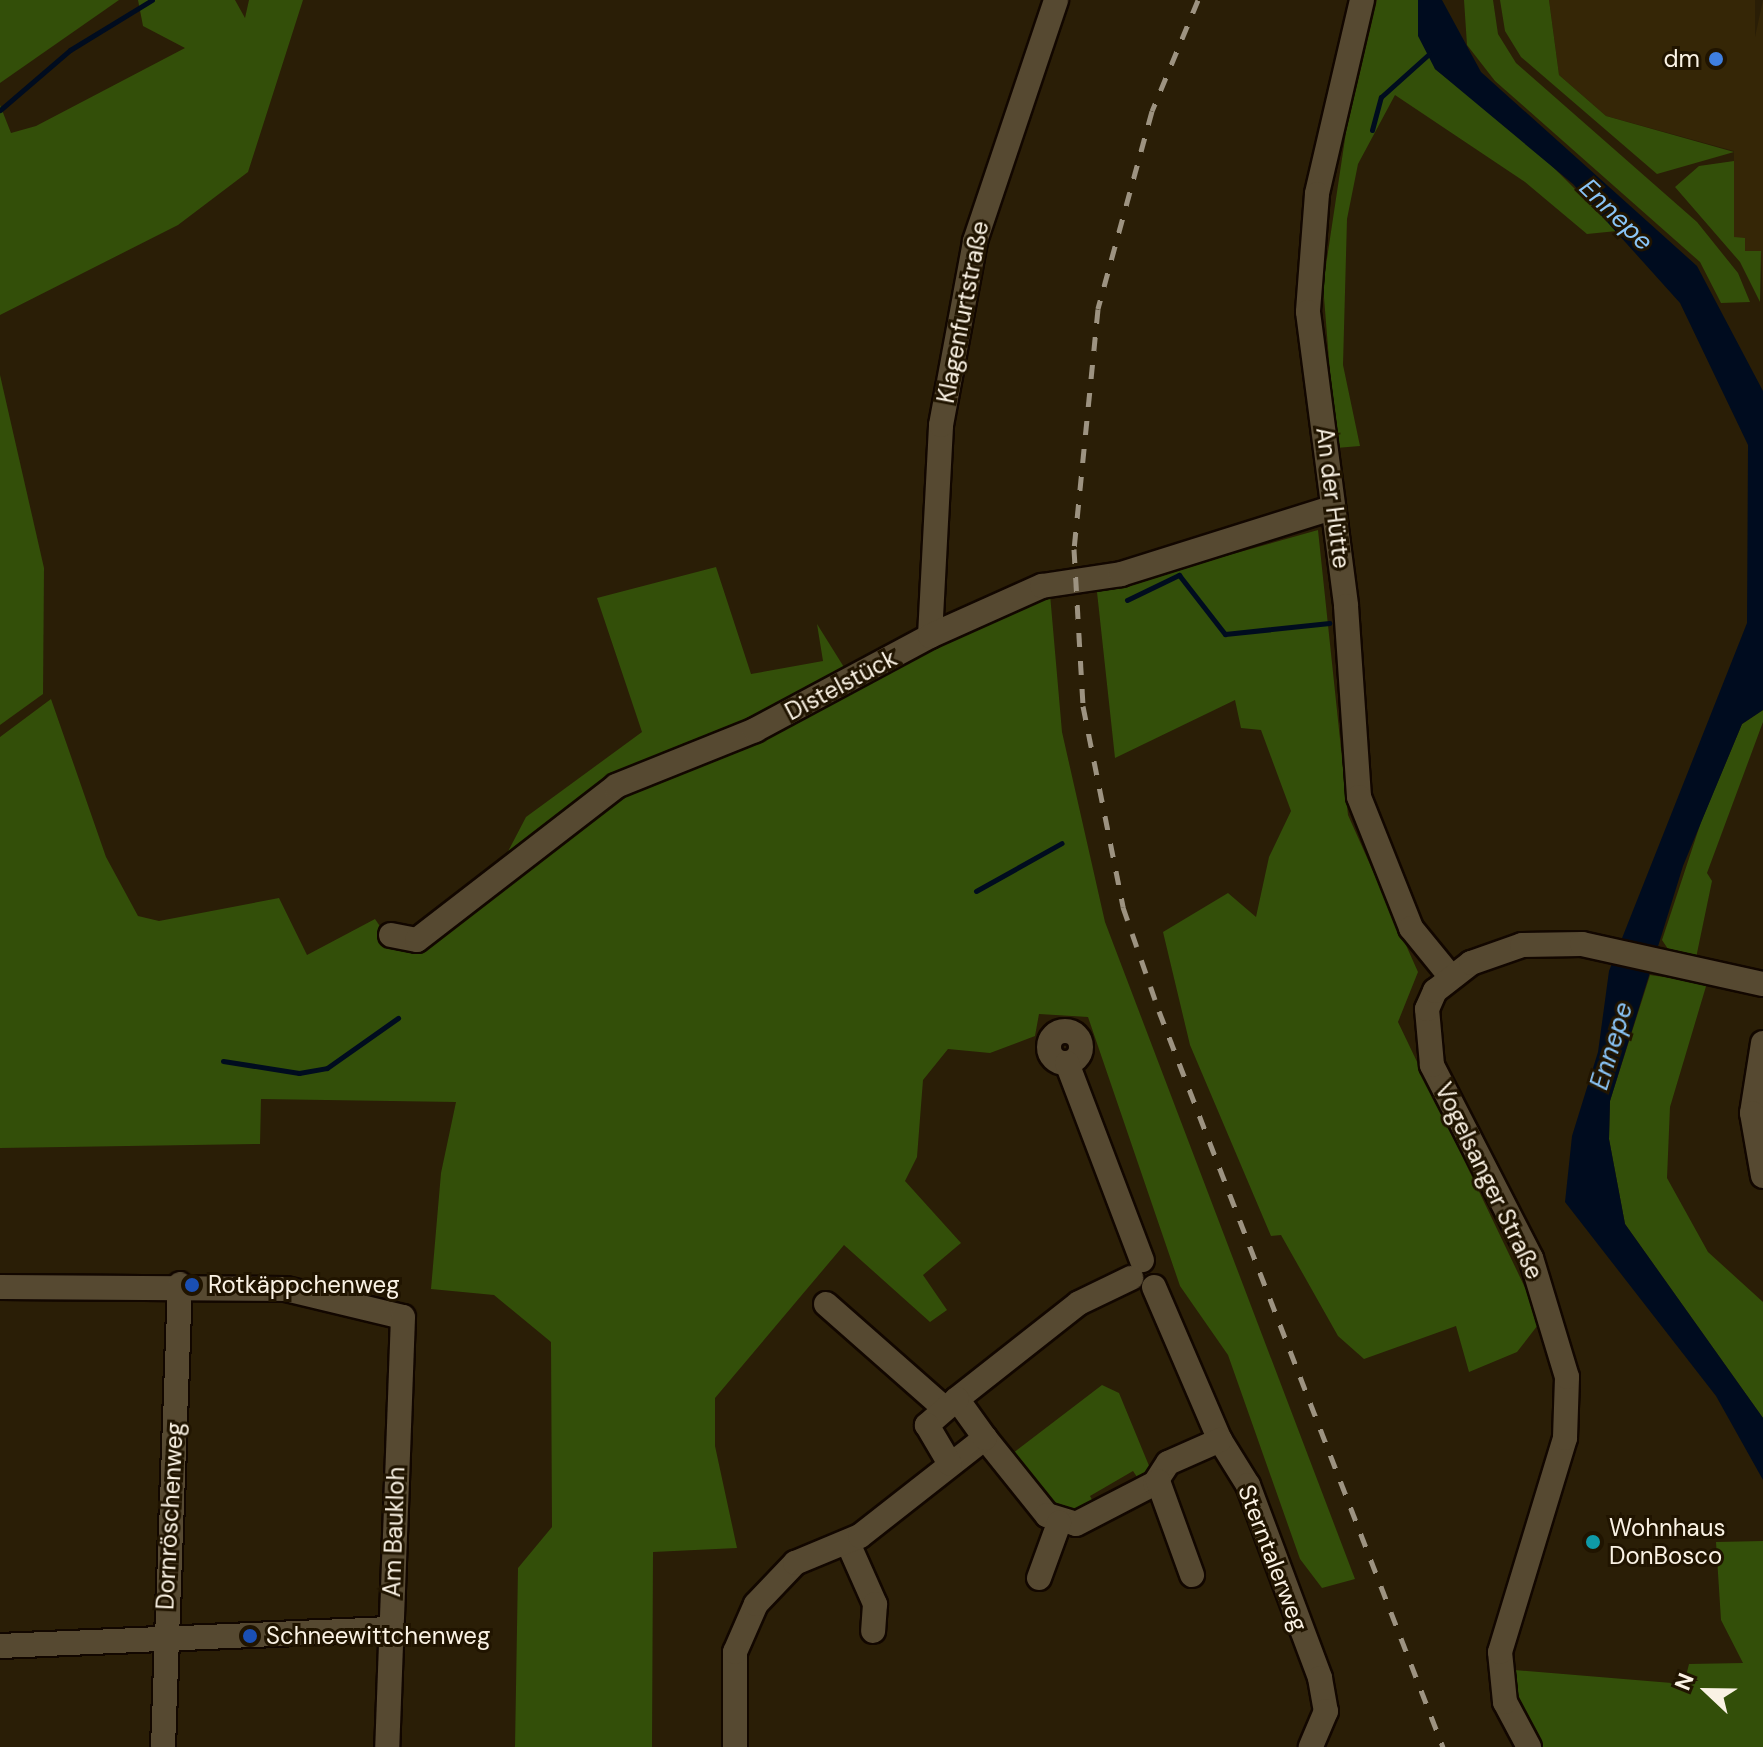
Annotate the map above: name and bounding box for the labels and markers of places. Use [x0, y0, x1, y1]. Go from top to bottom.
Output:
place label: dm [1664, 45, 1700, 73]
marker: dm [1707, 50, 1725, 68]
place label: Rotkäppchenweg [208, 1271, 400, 1299]
marker: Rotkäppchenweg [183, 1276, 201, 1294]
place label: Wohnhaus DonBosco [1609, 1514, 1725, 1570]
marker: Wohnhaus DonBosco [1584, 1533, 1602, 1551]
place label: Schneewittchenweg [266, 1622, 490, 1650]
marker: Schneewittchenweg [241, 1627, 259, 1645]

